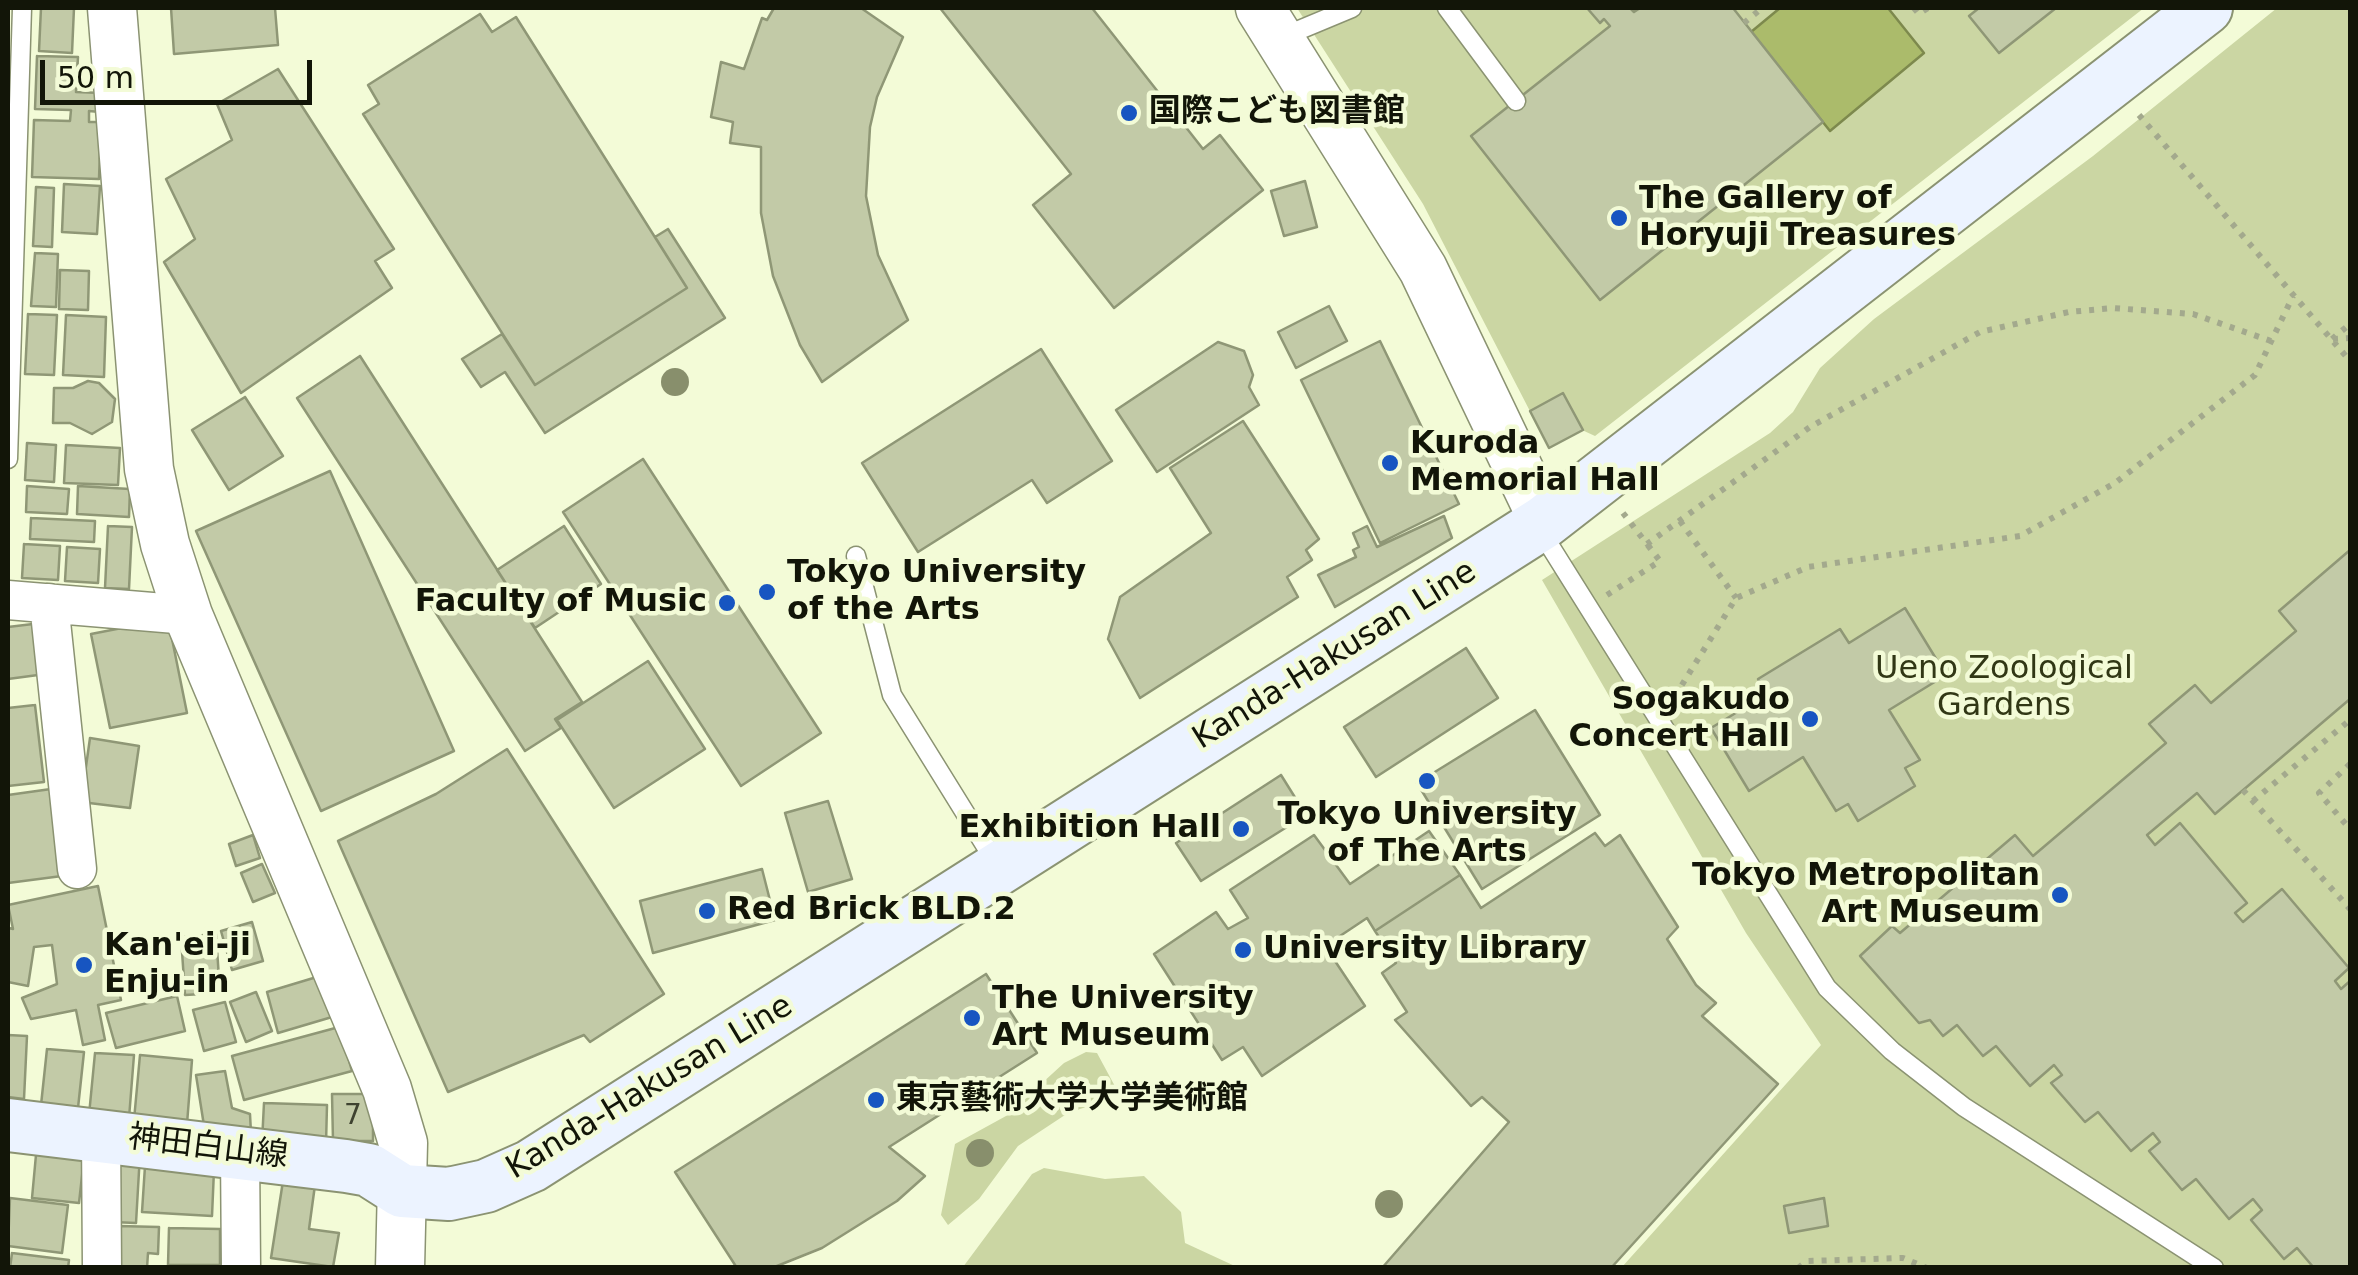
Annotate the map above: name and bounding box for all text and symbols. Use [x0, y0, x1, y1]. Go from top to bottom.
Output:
scale bar [45, 40, 318, 102]
text: 50 m [57, 60, 134, 95]
place label: 国際こども図書館 [1149, 94, 1405, 132]
marker: 国際こども図書館 [1118, 102, 1140, 124]
place label: The Gallery of Horyuji Treasures [1639, 181, 1956, 256]
marker: The Gallery of Horyuji Treasures [1608, 207, 1630, 229]
place label: Kuroda Memorial Hall [1410, 426, 1660, 501]
marker: Kuroda Memorial Hall [1379, 452, 1401, 474]
street label: Kanda-Hakusan Line [1186, 553, 1484, 759]
place label: Tokyo University of the Arts [787, 555, 1086, 630]
marker: Tokyo University of the Arts [756, 581, 778, 603]
place label: Faculty of Music [415, 584, 707, 622]
marker: Faculty of Music [716, 592, 738, 614]
park label: Ueno Zoological Gardens [1875, 651, 2133, 726]
place label: Sogakudo Concert Hall [1569, 682, 1790, 757]
marker: Sogakudo Concert Hall [1799, 708, 1821, 730]
marker: Tokyo University of The Arts [1416, 770, 1438, 792]
place label: Tokyo University of The Arts [1277, 797, 1577, 872]
place label: Exhibition Hall [958, 810, 1221, 848]
marker: Exhibition Hall [1230, 818, 1252, 840]
place label: Tokyo Metropolitan Art Museum [1692, 858, 2040, 933]
marker: Tokyo Metropolitan Art Museum [2049, 884, 2071, 906]
place label: Red Brick BLD.2 [727, 892, 1016, 930]
marker: Red Brick BLD.2 [696, 900, 718, 922]
place label: Kan'ei-ji Enju-in [104, 928, 251, 1003]
place label: University Library [1263, 931, 1587, 969]
marker: University Library [1232, 939, 1254, 961]
marker: Kan'ei-ji Enju-in [73, 954, 95, 976]
place label: The University Art Museum [992, 981, 1254, 1056]
street label: Kanda-Hakusan Line [500, 987, 800, 1189]
marker: The University Art Museum [961, 1007, 983, 1029]
place label: 東京藝術大学大学美術館 [896, 1081, 1248, 1119]
marker: 東京藝術大学大学美術館 [865, 1089, 887, 1111]
house number: 7 [344, 1100, 362, 1134]
street label: 神田白山線 [126, 1119, 290, 1177]

